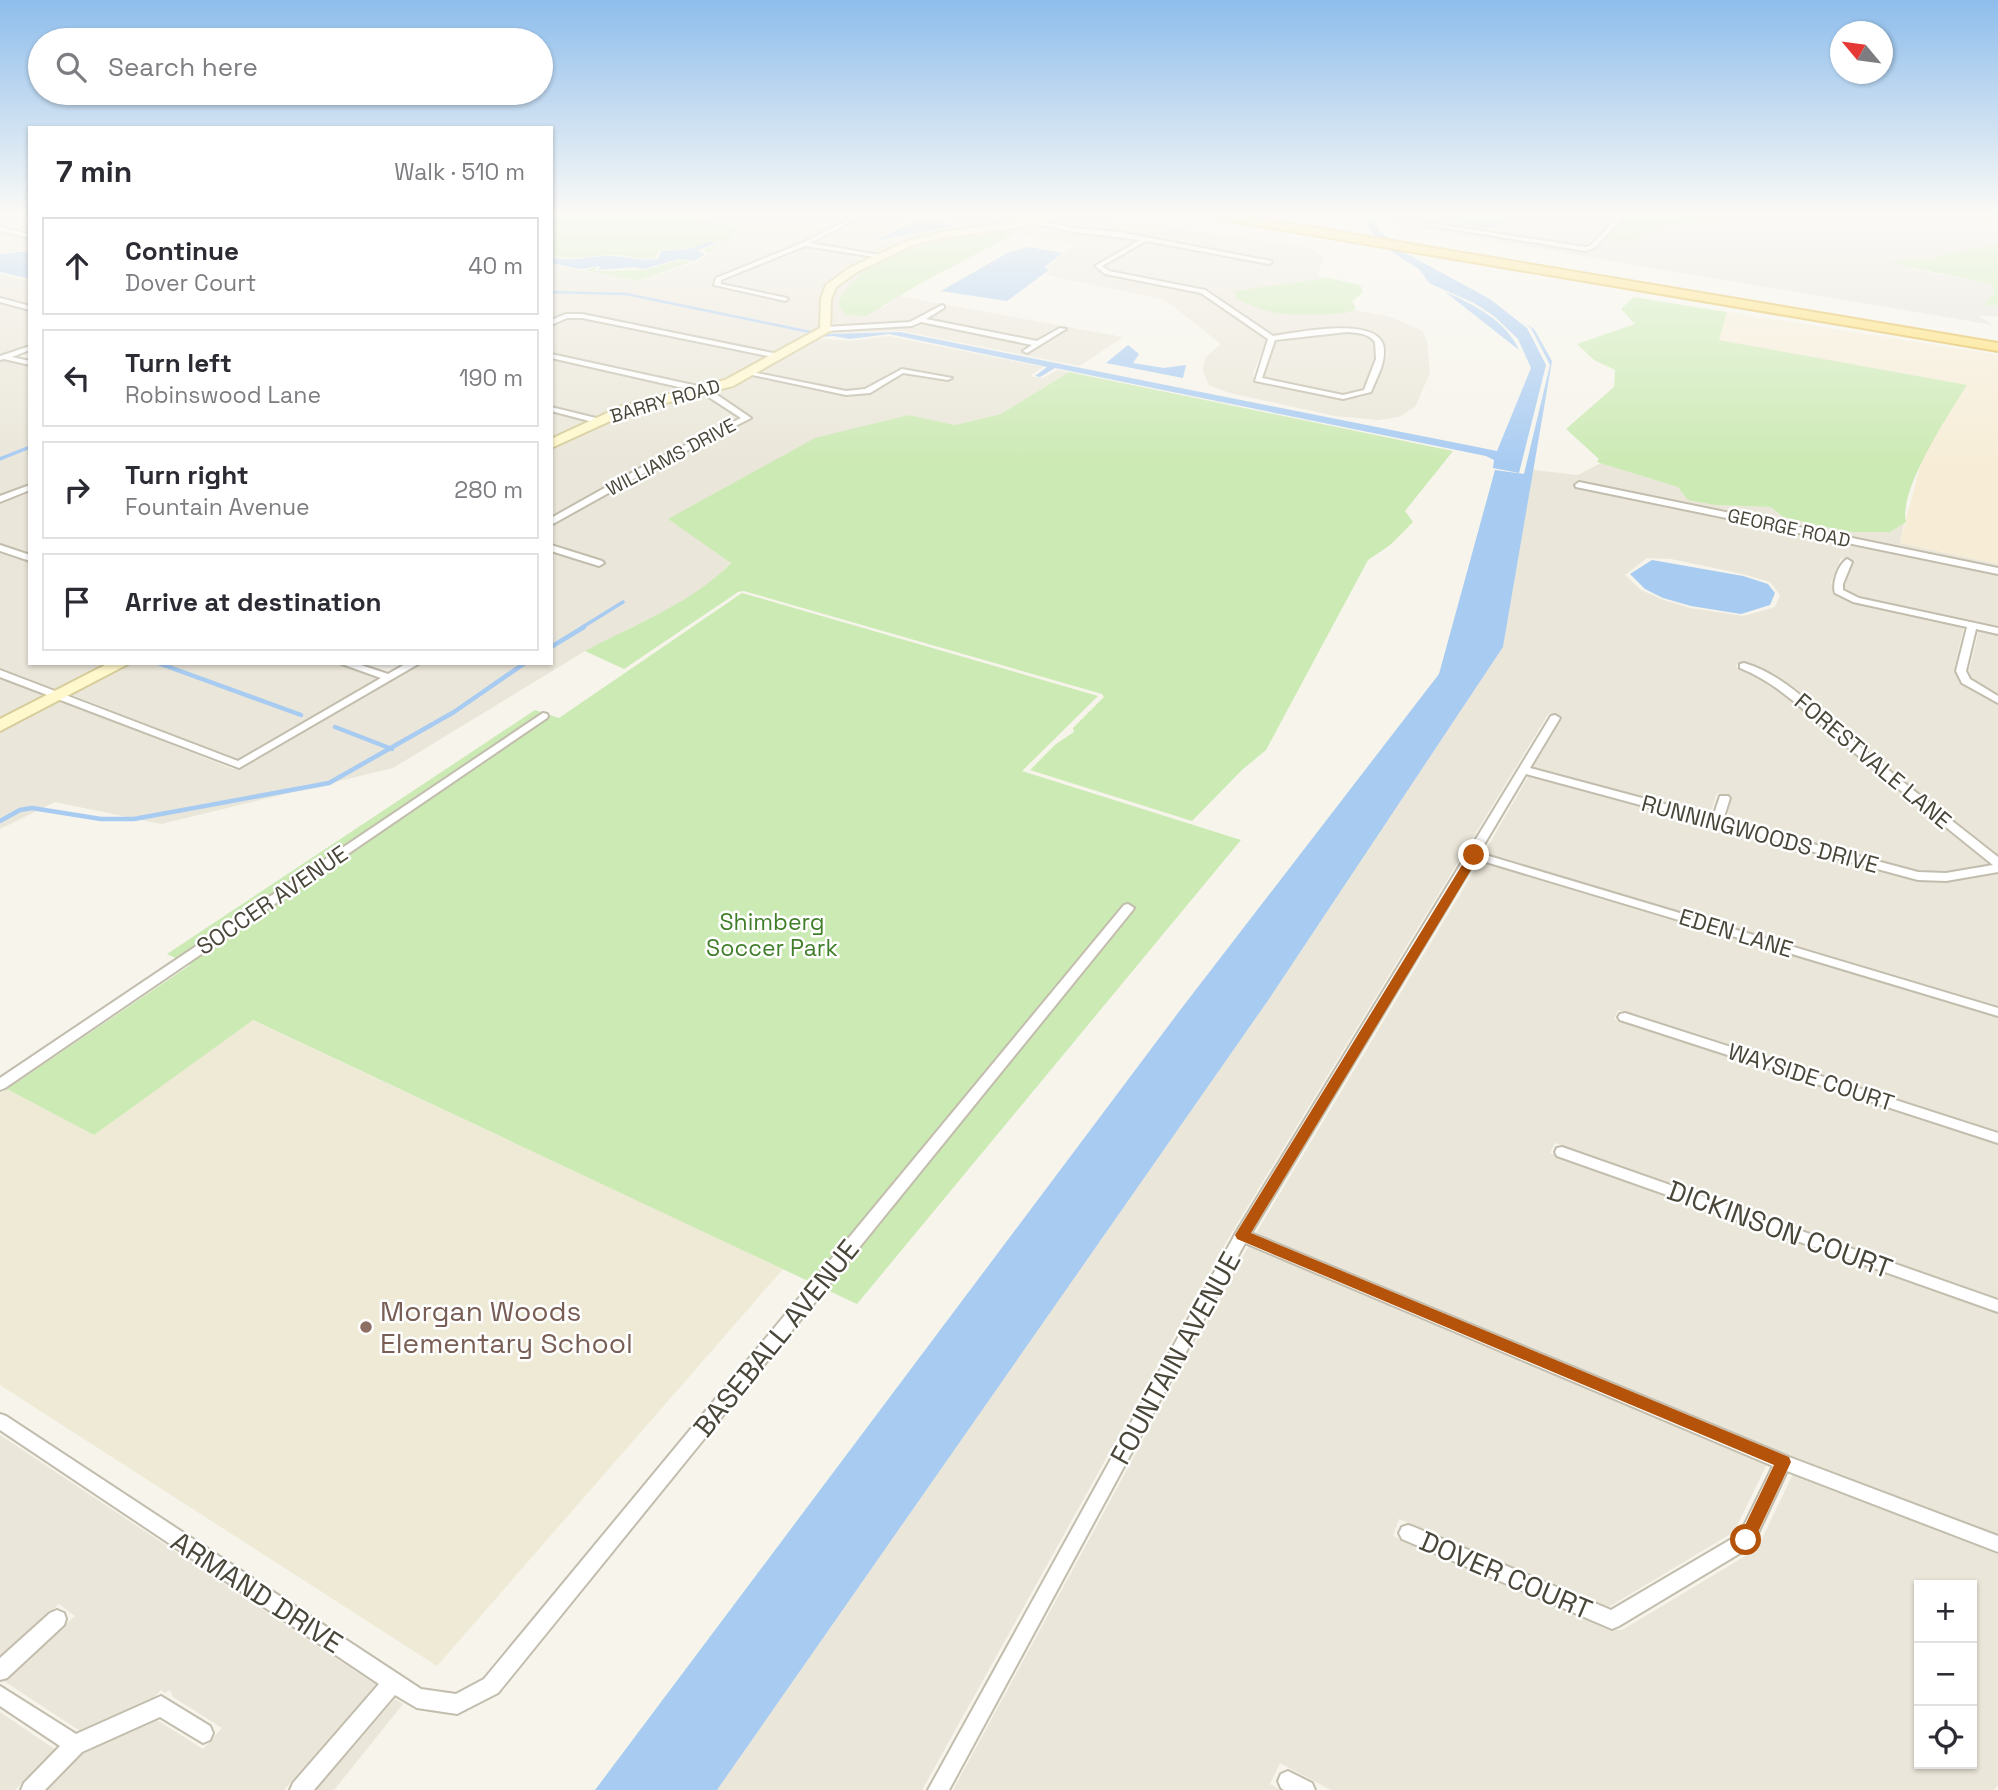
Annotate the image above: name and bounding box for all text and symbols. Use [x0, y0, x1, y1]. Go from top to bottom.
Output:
north arrow [1830, 21, 1893, 84]
search box [28, 28, 553, 105]
icon: search [52, 48, 90, 86]
text: Search here [108, 50, 258, 84]
text: 7 min [56, 152, 132, 191]
text: Walk · 510 m [394, 157, 525, 187]
text: Continue [125, 234, 239, 268]
icon: ahead [58, 247, 96, 285]
text: 40 m [468, 251, 523, 281]
text: Dover Court [125, 268, 256, 298]
text: Turn left [125, 346, 232, 380]
icon: left [58, 359, 96, 397]
text: 190 m [459, 363, 523, 393]
street label: BARRY ROAD [607, 373, 723, 429]
text: Robinswood Lane [125, 380, 321, 410]
street label: WILLIAMS DRIVE [602, 412, 740, 502]
text: Turn right [125, 458, 249, 492]
icon: right [58, 471, 96, 509]
text: 280 m [454, 475, 523, 505]
text: Fountain Avenue [125, 492, 310, 522]
street label: GEORGE ROAD [1725, 503, 1853, 553]
icon: arrive [58, 583, 96, 621]
text: Arrive at destination [125, 585, 382, 619]
street label: FORESTVALE LANE [1788, 686, 1958, 836]
street label: RUNNINGWOODS DRIVE [1638, 788, 1882, 880]
street label: SOCCER AVENUE [191, 838, 353, 962]
route end [1458, 839, 1489, 870]
street label: EDEN LANE [1675, 901, 1797, 965]
park label: Shimberg Soccer Park [706, 907, 838, 963]
street label: WAYSIDE COURT [1724, 1036, 1898, 1118]
street label: DICKINSON COURT [1663, 1172, 1897, 1286]
street label: BASEBALL AVENUE [685, 1232, 867, 1444]
street label: FOUNTAIN AVENUE [1102, 1245, 1248, 1471]
place label: Morgan Woods Elementary School [380, 1293, 633, 1361]
marker: Morgan Woods Elementary School [358, 1319, 374, 1335]
street label: DOVER COURT [1414, 1522, 1598, 1628]
street label: ARMAND DRIVE [164, 1523, 350, 1661]
route start [1730, 1524, 1761, 1555]
map controls [1914, 1580, 1977, 1769]
button: + [1914, 1580, 1977, 1643]
button: − [1914, 1643, 1977, 1706]
button: locate [1914, 1706, 1977, 1769]

